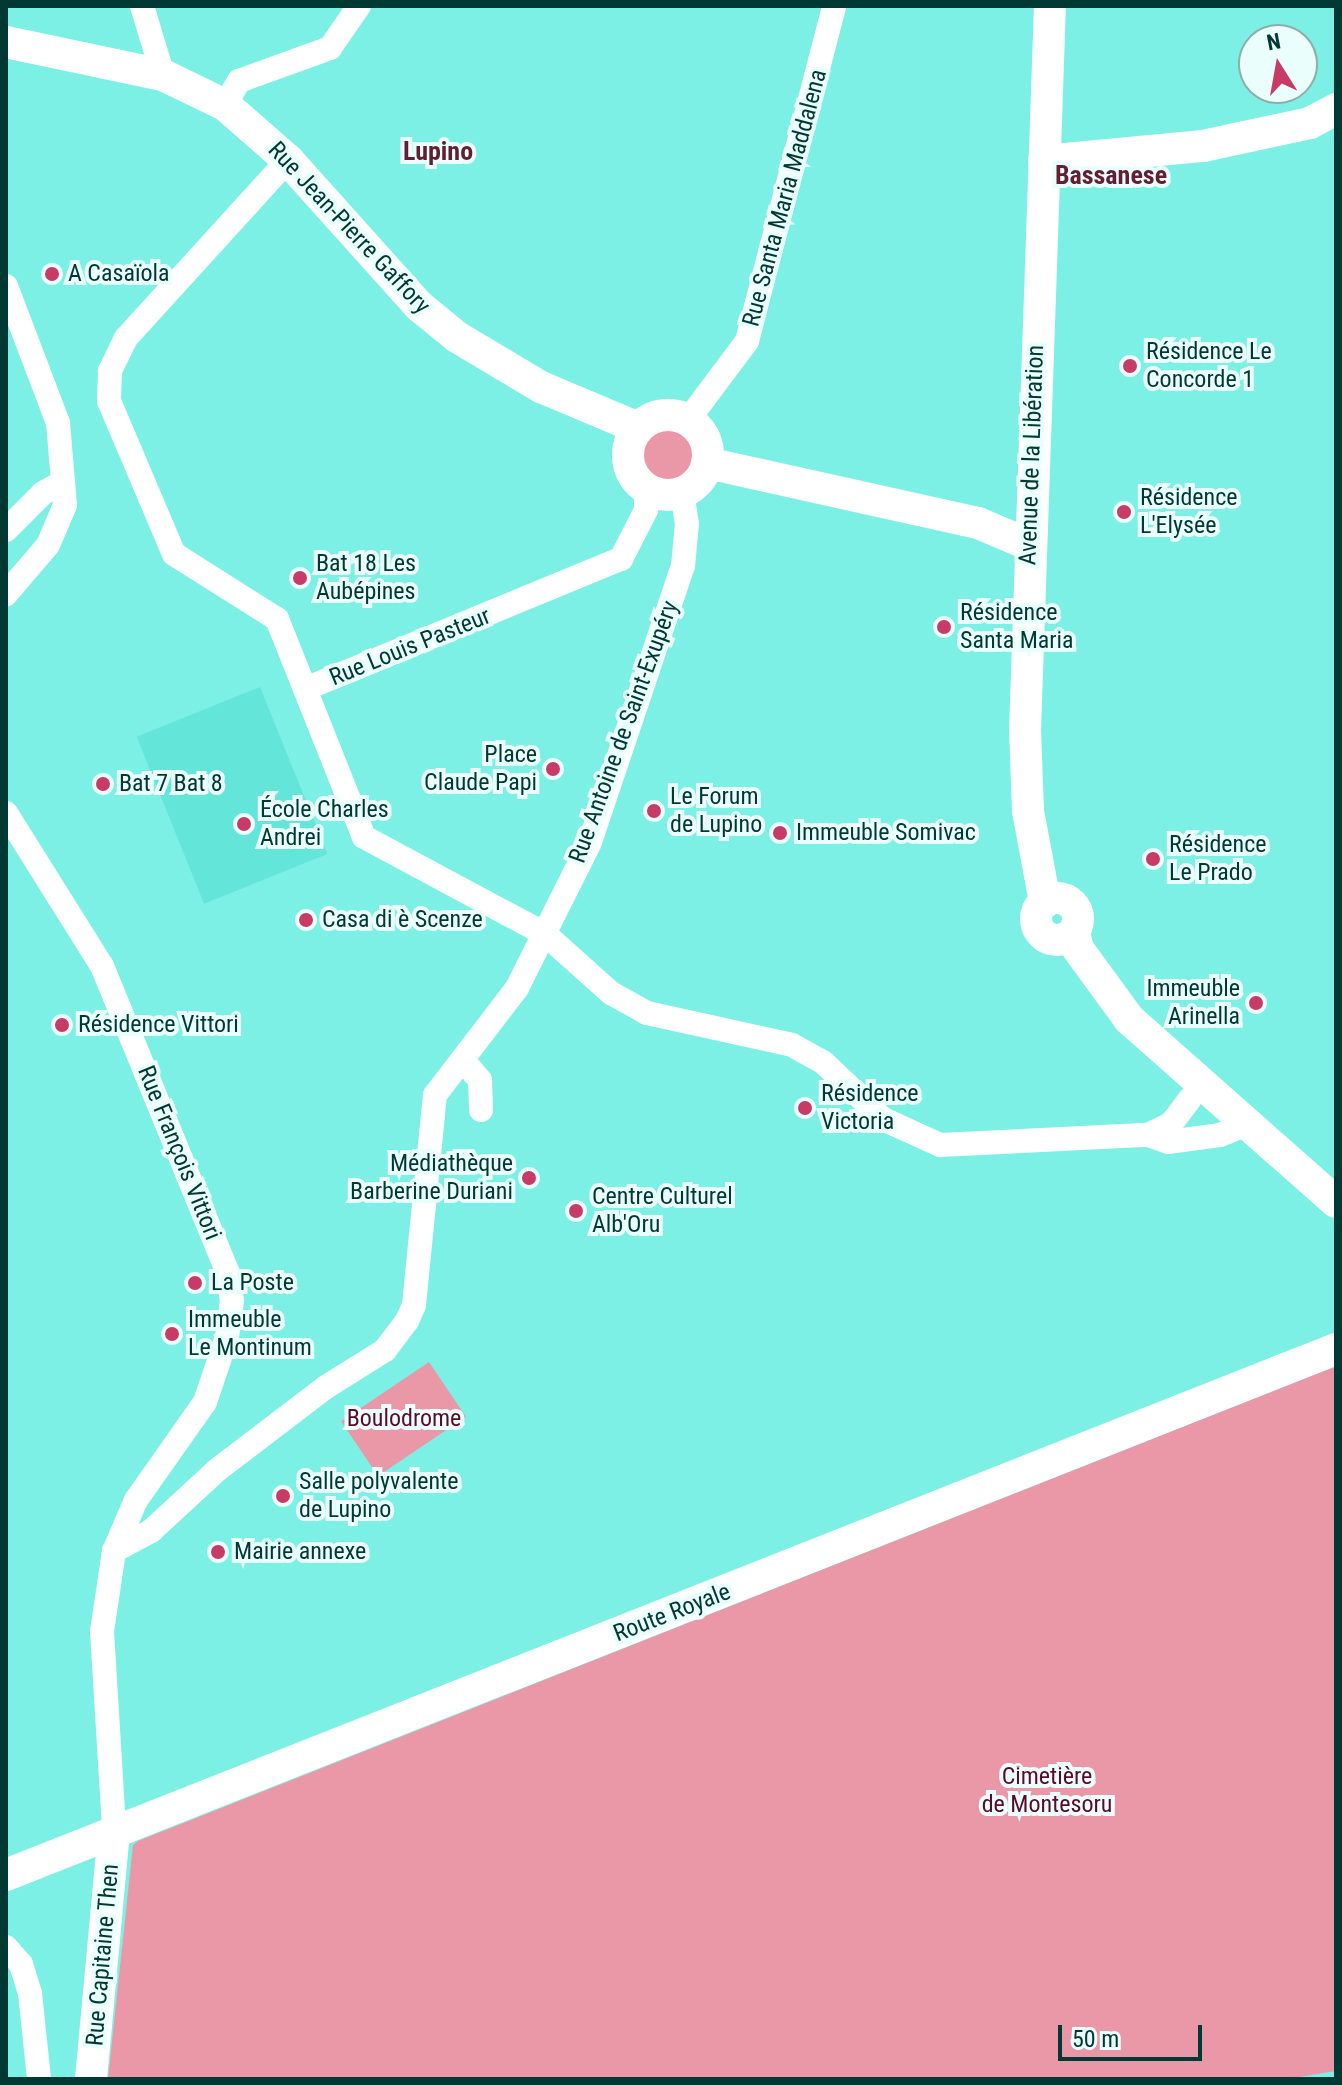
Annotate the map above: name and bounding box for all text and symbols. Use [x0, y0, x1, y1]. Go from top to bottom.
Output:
north arrow [1238, 24, 1318, 104]
text: N [1265, 28, 1283, 55]
street label: Rue Santa Maria Maddalena [737, 66, 833, 330]
street label: Rue Jean-Pierre Gaffory [262, 136, 436, 320]
district label: Lupino [403, 136, 473, 168]
district label: Bassanese [1055, 160, 1167, 192]
place label: A Casaïola [68, 260, 170, 288]
marker: A Casaïola [43, 265, 61, 283]
place label: Résidence Le Concorde 1 [1146, 338, 1272, 394]
street label: Avenue de la Libération [1014, 344, 1050, 566]
marker: Résidence Le Concorde 1 [1121, 357, 1139, 375]
place label: Résidence L'Elysée [1140, 484, 1238, 540]
marker: Résidence L'Elysée [1115, 503, 1133, 521]
place label: Bat 18 Les Aubépines [316, 550, 416, 606]
marker: Bat 18 Les Aubépines [291, 569, 309, 587]
street label: Rue Antoine de Saint-Exupéry [563, 597, 685, 867]
place label: Résidence Santa Maria [960, 599, 1074, 655]
street label: Rue Louis Pasteur [325, 602, 495, 692]
marker: Résidence Santa Maria [935, 618, 953, 636]
place label: Place Claude Papi [424, 741, 537, 797]
marker: Place Claude Papi [544, 760, 562, 778]
place label: Bat 7 Bat 8 [119, 770, 223, 798]
marker: Bat 7 Bat 8 [94, 775, 112, 793]
place label: Le Forum de Lupino [670, 783, 762, 839]
place label: École Charles Andrei [260, 796, 389, 852]
marker: Le Forum de Lupino [645, 802, 663, 820]
marker: École Charles Andrei [235, 815, 253, 833]
place label: Immeuble Somivac [796, 819, 976, 847]
marker: Immeuble Somivac [771, 824, 789, 842]
place label: Résidence Le Prado [1169, 831, 1267, 887]
marker: Résidence Le Prado [1144, 850, 1162, 868]
place label: Casa di è Scenze [322, 906, 483, 934]
marker: Casa di è Scenze [297, 911, 315, 929]
place label: Immeuble Arinella [1146, 975, 1240, 1031]
marker: Immeuble Arinella [1247, 994, 1265, 1012]
place label: Résidence Vittori [78, 1011, 239, 1039]
marker: Résidence Vittori [53, 1016, 71, 1034]
street label: Rue François Vittori [131, 1062, 227, 1244]
place label: Résidence Victoria [821, 1080, 919, 1136]
marker: Résidence Victoria [796, 1099, 814, 1117]
place label: Médiathèque Barberine Duriani [350, 1150, 513, 1206]
marker: Médiathèque Barberine Duriani [520, 1169, 538, 1187]
place label: Centre Culturel Alb'Oru [592, 1183, 733, 1239]
marker: Centre Culturel Alb'Oru [567, 1202, 585, 1220]
place label: La Poste [211, 1269, 294, 1297]
marker: La Poste [186, 1274, 204, 1292]
place label: Immeuble Le Montinum [188, 1306, 312, 1362]
marker: Immeuble Le Montinum [163, 1325, 181, 1343]
park label: Boulodrome [347, 1405, 461, 1433]
place label: Salle polyvalente de Lupino [299, 1468, 458, 1524]
marker: Salle polyvalente de Lupino [274, 1487, 292, 1505]
place label: Mairie annexe [234, 1538, 366, 1566]
marker: Mairie annexe [209, 1543, 227, 1561]
street label: Route Royale [609, 1578, 735, 1648]
park label: Cimetière de Montesoru [982, 1763, 1112, 1819]
street label: Rue Capitaine Then [81, 1863, 125, 2047]
scale bar [1062, 2009, 1206, 2059]
text: 50 m [1072, 2025, 1119, 2053]

